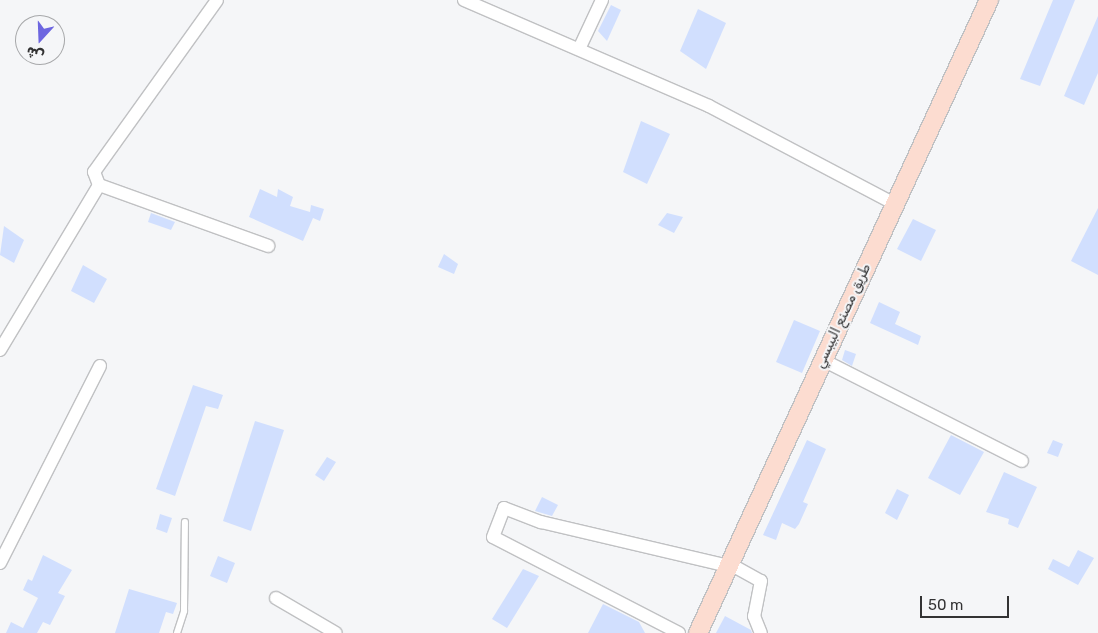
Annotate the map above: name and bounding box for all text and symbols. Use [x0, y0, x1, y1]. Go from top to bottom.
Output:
north arrow [15, 15, 65, 65]
text: ش [24, 43, 46, 65]
street label: طريق مصنع البيبسي [811, 261, 875, 371]
scale bar [923, 586, 1012, 618]
text: 50 m [928, 596, 963, 614]

